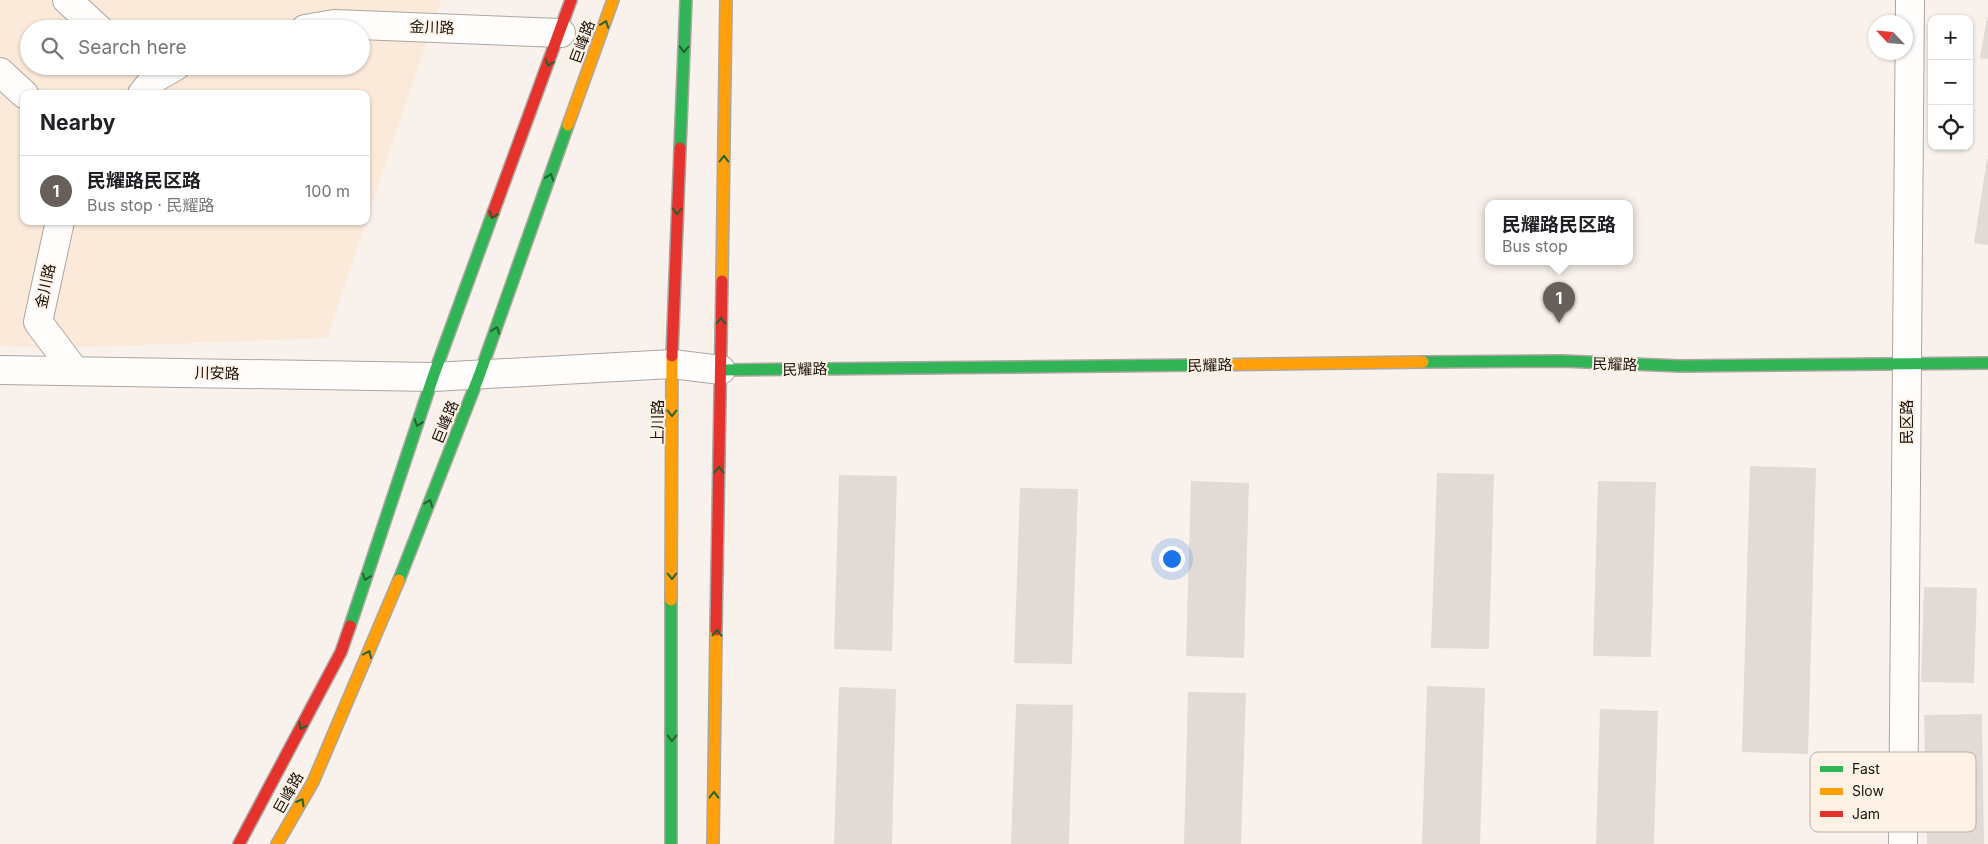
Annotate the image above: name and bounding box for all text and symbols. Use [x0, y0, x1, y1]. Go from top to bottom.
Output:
north arrow [1868, 15, 1913, 60]
map controls [1928, 15, 1973, 150]
button: + [1928, 15, 1973, 60]
street label: 金川路 [409, 17, 455, 37]
street label: 巨峰路 [565, 18, 599, 66]
search box [20, 20, 370, 75]
one-way arrow [599, 20, 609, 28]
icon: search [38, 34, 66, 62]
text: Search here [78, 36, 187, 59]
one-way arrow [678, 45, 689, 53]
one-way arrow [545, 58, 555, 66]
button: − [1928, 60, 1973, 105]
button: locate [1928, 105, 1973, 150]
text: Nearby [40, 110, 115, 135]
one-way arrow [719, 155, 729, 162]
text: 民耀路民区路 [87, 169, 201, 192]
one-way arrow [544, 173, 554, 181]
text: 1 [53, 181, 59, 201]
text: 100 m [305, 181, 350, 201]
text: Bus stop · 民耀路 [87, 195, 214, 215]
popup [1485, 200, 1633, 265]
one-way arrow [672, 208, 682, 215]
one-way arrow [489, 210, 499, 219]
text: 民耀路民区路 [1502, 213, 1616, 236]
text: Bus stop [1502, 236, 1568, 256]
street label: 金川路 [31, 262, 59, 310]
pin: 1 [1543, 282, 1575, 323]
one-way arrow [716, 317, 727, 325]
one-way arrow [490, 326, 500, 334]
street label: 民耀路 [1592, 354, 1638, 374]
street label: 民耀路 [1187, 355, 1233, 375]
street label: 民耀路 [782, 359, 828, 379]
street label: 川安路 [194, 363, 240, 383]
street label: 巨峰路 [428, 398, 462, 446]
street label: 上川路 [648, 399, 667, 445]
street label: 民区路 [1897, 399, 1916, 445]
one-way arrow [667, 410, 677, 417]
one-way arrow [413, 418, 423, 427]
one-way arrow [714, 466, 724, 474]
one-way arrow [422, 499, 433, 508]
your location [1159, 546, 1185, 572]
one-way arrow [362, 572, 372, 581]
one-way arrow [667, 572, 677, 580]
one-way arrow [711, 629, 722, 637]
one-way arrow [361, 650, 372, 659]
one-way arrow [298, 720, 308, 729]
one-way arrow [667, 734, 677, 742]
legend [1810, 752, 1976, 832]
text: Fast [1852, 760, 1880, 777]
street label: 巨峰路 [269, 769, 307, 817]
text: Slow [1852, 782, 1884, 799]
one-way arrow [709, 791, 719, 799]
one-way arrow [295, 798, 305, 807]
text: Jam [1852, 805, 1880, 822]

